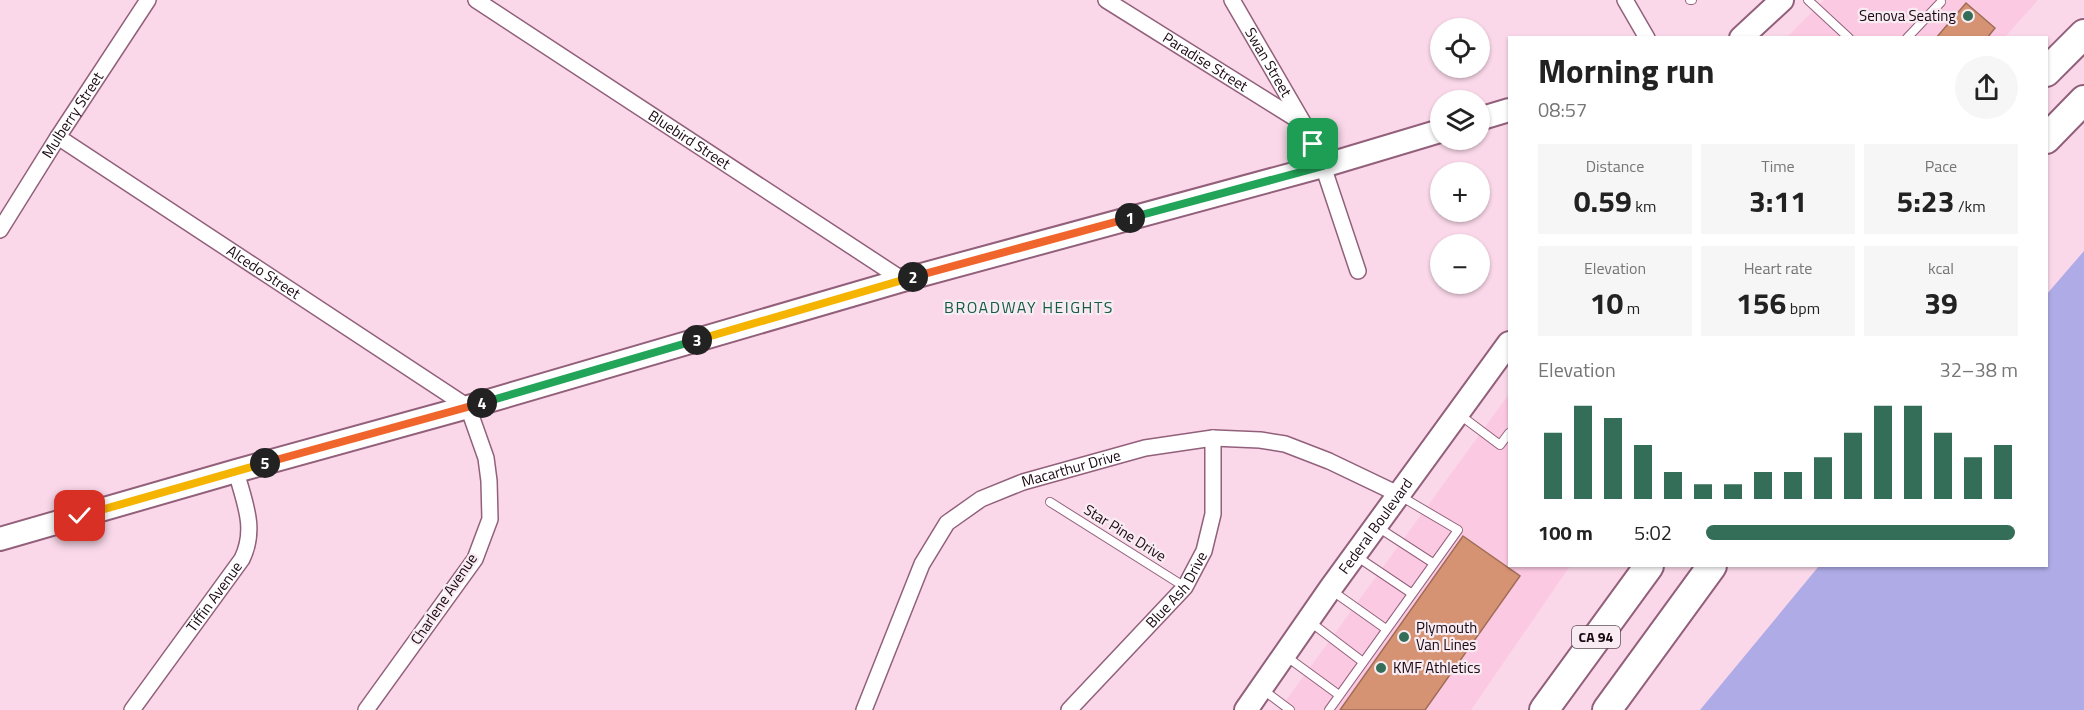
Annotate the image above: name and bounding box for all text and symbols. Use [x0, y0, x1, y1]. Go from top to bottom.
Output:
place label: Senova Seating [1859, 4, 1956, 27]
marker: Senova Seating [1961, 9, 1975, 23]
map controls [1430, 18, 1490, 294]
button: locate [1430, 18, 1490, 78]
street label: Swan Street [1239, 23, 1298, 102]
street label: Paradise Street [1158, 26, 1253, 97]
text: Morning run [1538, 46, 1715, 96]
button: share [1955, 56, 2018, 119]
street label: Mulberry Street [36, 66, 109, 162]
button: layers [1430, 90, 1490, 150]
text: 08:57 [1538, 94, 1587, 125]
street label: Bluebird Street [644, 104, 736, 175]
pin [1287, 118, 1338, 169]
icon: arrive [1296, 127, 1329, 160]
text: Distance [1586, 154, 1644, 178]
text: Time [1761, 154, 1795, 178]
text: Pace [1925, 154, 1957, 178]
button: + [1430, 162, 1490, 222]
text: 0.59 [1574, 178, 1632, 224]
text: 3:11 [1749, 178, 1807, 224]
text: 5:23 [1896, 178, 1954, 224]
text: km [1632, 194, 1656, 218]
text: /km [1954, 194, 1986, 218]
pin: 1 [1115, 203, 1145, 233]
text: 1 [1126, 206, 1134, 230]
button: − [1430, 234, 1490, 294]
street label: Alcedo Street [222, 239, 306, 305]
text: Elevation [1584, 256, 1646, 280]
text: Heart rate [1744, 256, 1812, 280]
text: kcal [1928, 256, 1954, 280]
pin: 2 [898, 262, 928, 292]
text: 2 [909, 265, 917, 289]
text: 10 [1590, 280, 1623, 326]
text: 156 [1736, 280, 1786, 326]
text: 39 [1924, 280, 1958, 326]
district label: BROADWAY HEIGHTS [944, 295, 1114, 319]
text: m [1623, 296, 1640, 320]
text: bpm [1786, 296, 1820, 320]
pin: 3 [682, 325, 712, 355]
text: 3 [693, 328, 701, 352]
text: Elevation [1538, 354, 1616, 385]
text: 32–38 m [1939, 354, 2018, 385]
pin: 4 [467, 388, 497, 418]
text: 4 [478, 391, 486, 415]
street label: Macarthur Drive [1019, 443, 1123, 493]
pin: 5 [250, 448, 280, 478]
text: 5 [261, 451, 269, 475]
street label: Federal Boulevard [1333, 473, 1418, 579]
pin [54, 490, 105, 541]
street label: Star Pine Drive [1080, 498, 1171, 567]
icon: check [63, 499, 96, 532]
text: 100 m [1538, 517, 1593, 548]
text: 5:02 [1634, 517, 1672, 548]
street label: Blue Ash Drive [1140, 547, 1213, 633]
street label: Charlene Avenue [404, 548, 483, 649]
street label: Tiffin Avenue [180, 556, 248, 637]
place label: Plymouth Van Lines [1416, 616, 1477, 656]
road number: CA 94 [1572, 626, 1620, 648]
marker: Plymouth Van Lines [1397, 630, 1411, 644]
place label: KMF Athletics [1393, 656, 1480, 679]
marker: KMF Athletics [1374, 661, 1388, 675]

